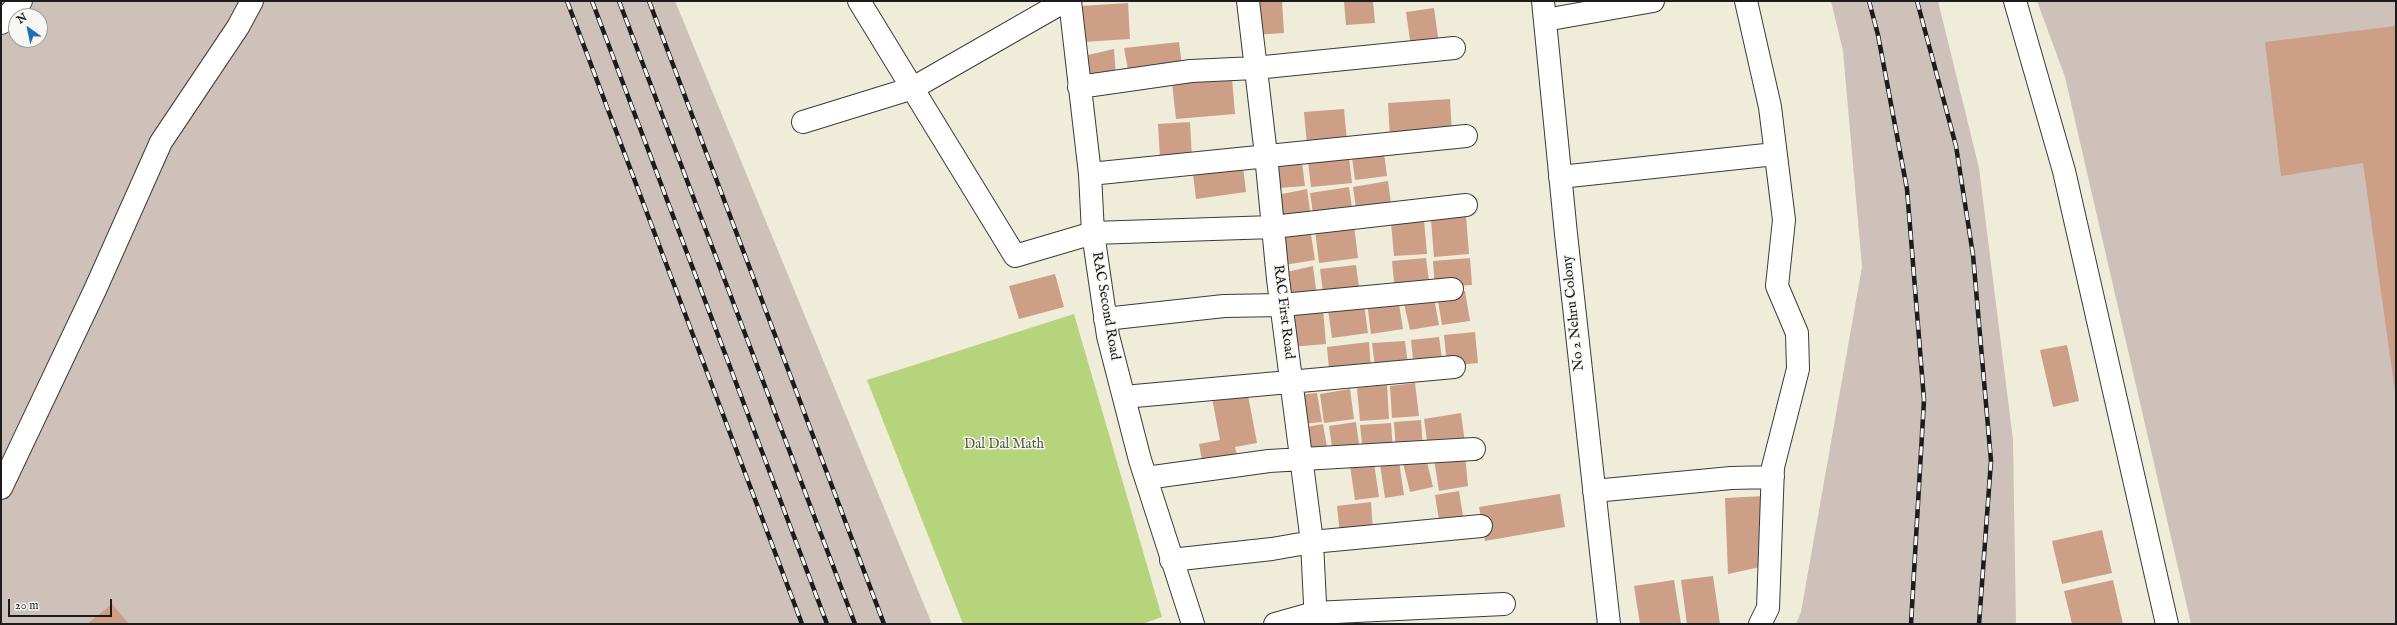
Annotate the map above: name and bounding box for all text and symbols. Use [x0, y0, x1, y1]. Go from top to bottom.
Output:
north arrow [8, 8, 48, 48]
text: N [14, 10, 30, 27]
street label: RAC Second Road [1087, 251, 1123, 361]
street label: No 2 Nehru Colony [1560, 254, 1588, 372]
street label: RAC First Road [1269, 264, 1297, 360]
park label: Dal Dal Math [964, 437, 1044, 453]
scale bar [10, 591, 114, 617]
text: 20 m [15, 598, 38, 613]

